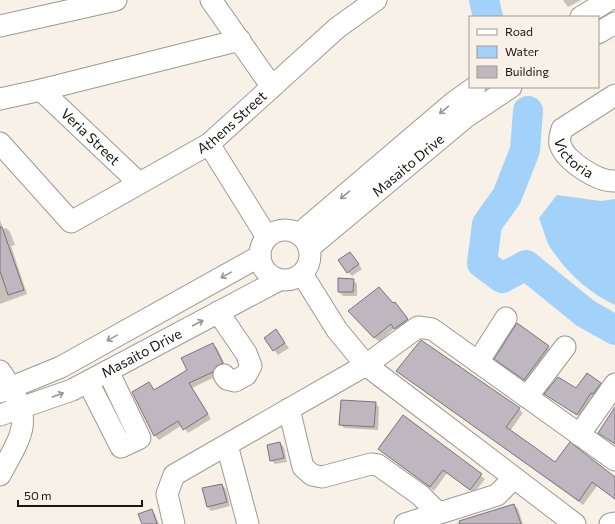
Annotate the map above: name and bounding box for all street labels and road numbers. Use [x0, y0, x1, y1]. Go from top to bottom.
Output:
street label: Athens Street [194, 87, 270, 157]
street label: Veria Street [58, 105, 124, 169]
street label: Masaito Drive [368, 130, 447, 200]
street label: Victoria [551, 137, 596, 182]
street label: Masaito Drive [98, 324, 184, 381]

